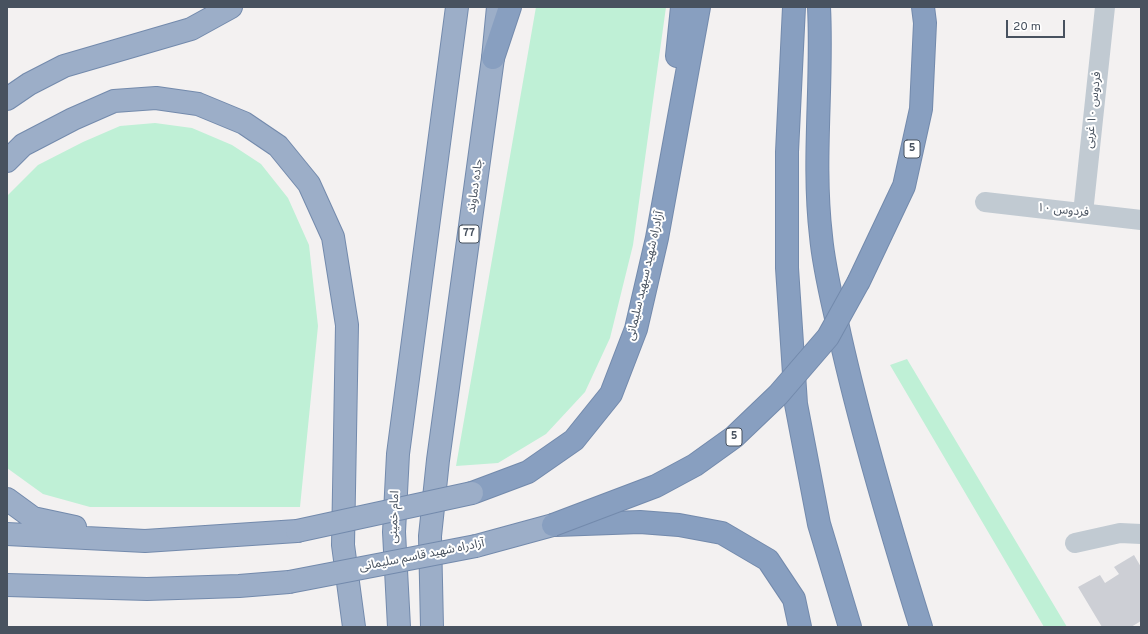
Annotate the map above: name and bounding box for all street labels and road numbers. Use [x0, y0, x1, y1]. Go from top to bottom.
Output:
street label: فردوس ۱۰ غربی [1083, 71, 1105, 149]
road number: 5 [904, 140, 920, 158]
street label: جاده دماوند [465, 158, 487, 214]
street label: فردوس ۱۰ [1036, 201, 1090, 221]
street label: آزادراه شهید سپهبد سلیمانی [624, 210, 668, 342]
road number: 77 [459, 225, 479, 243]
road number: 5 [726, 428, 742, 446]
street label: امام خمینی [387, 490, 403, 544]
street label: آزادراه شهید قاسم سلیمانی [358, 537, 486, 575]

